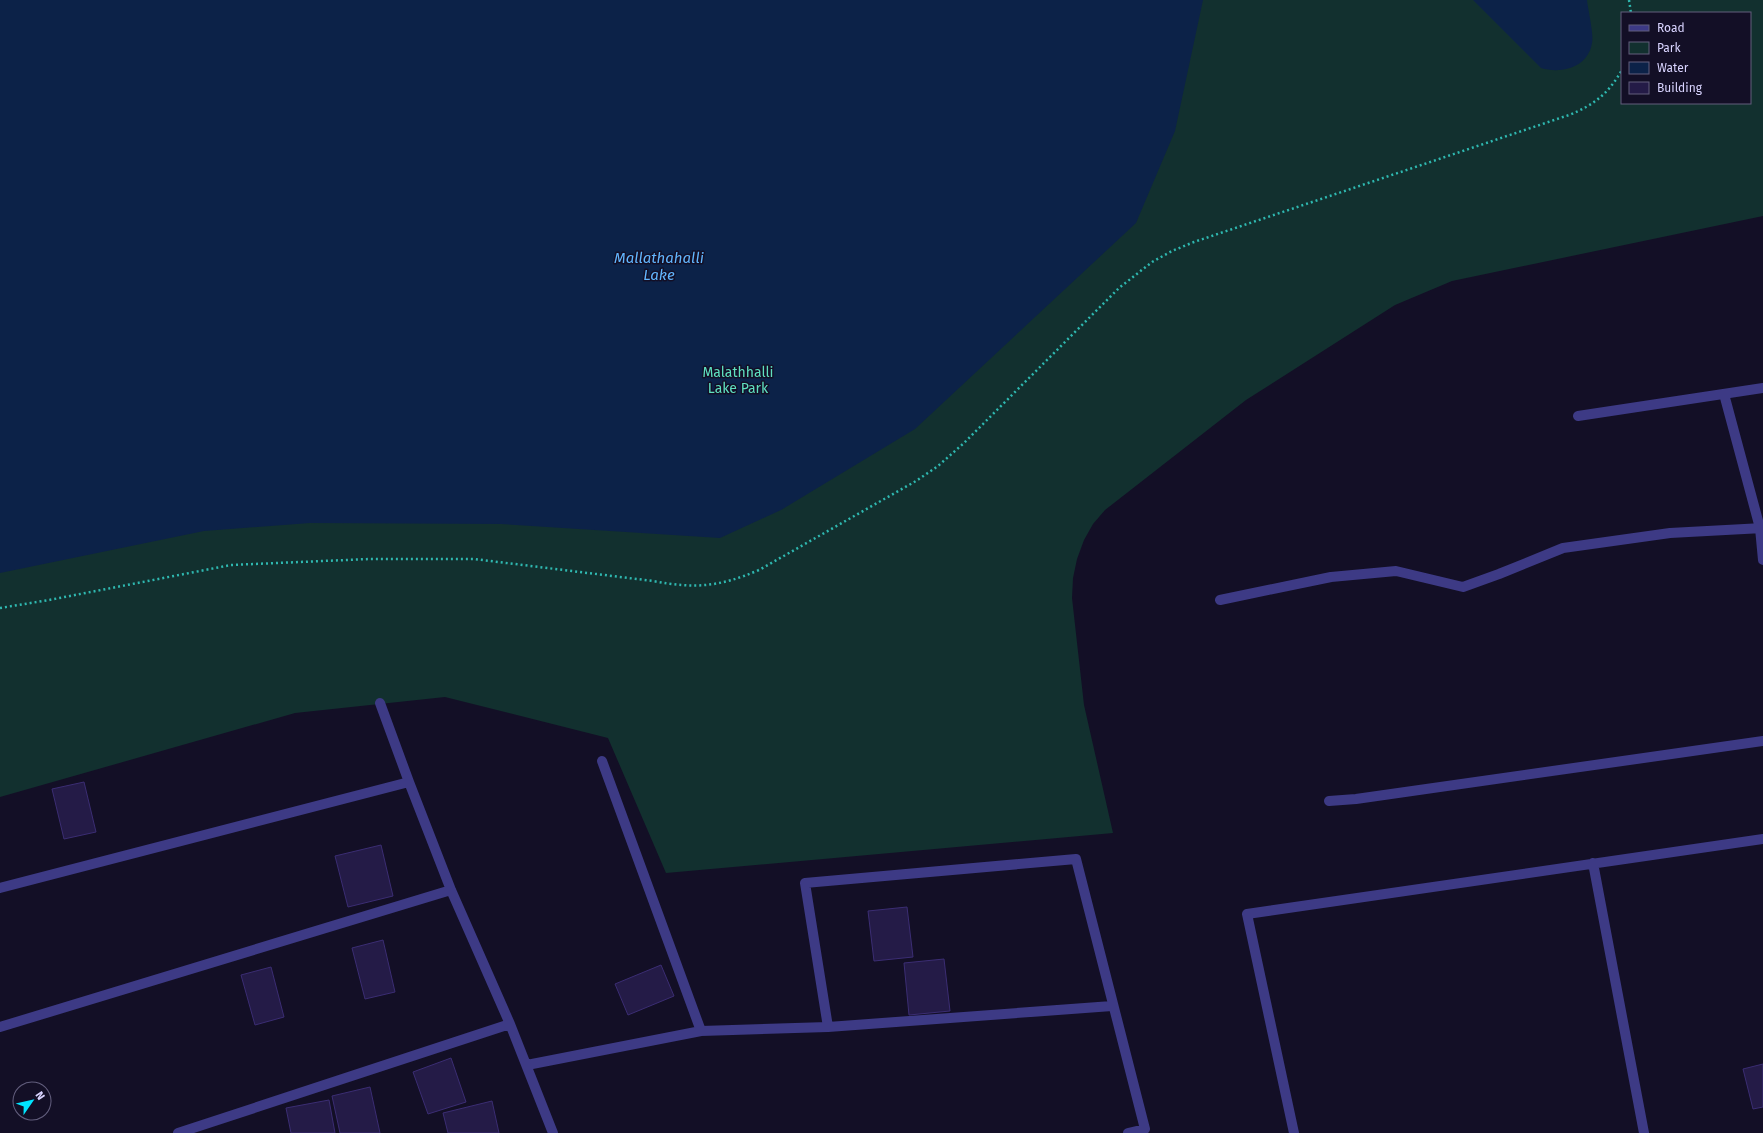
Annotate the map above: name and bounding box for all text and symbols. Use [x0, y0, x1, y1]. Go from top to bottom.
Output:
legend [1621, 12, 1751, 104]
text: Road [1657, 21, 1685, 35]
text: Park [1657, 41, 1681, 55]
text: Water [1657, 61, 1689, 75]
text: Building [1657, 81, 1703, 95]
water label: Mallathahalli Lake [614, 249, 704, 284]
park label: Malathhalli Lake Park [702, 364, 774, 397]
north arrow [12, 1081, 52, 1121]
text: N [32, 1089, 47, 1102]

